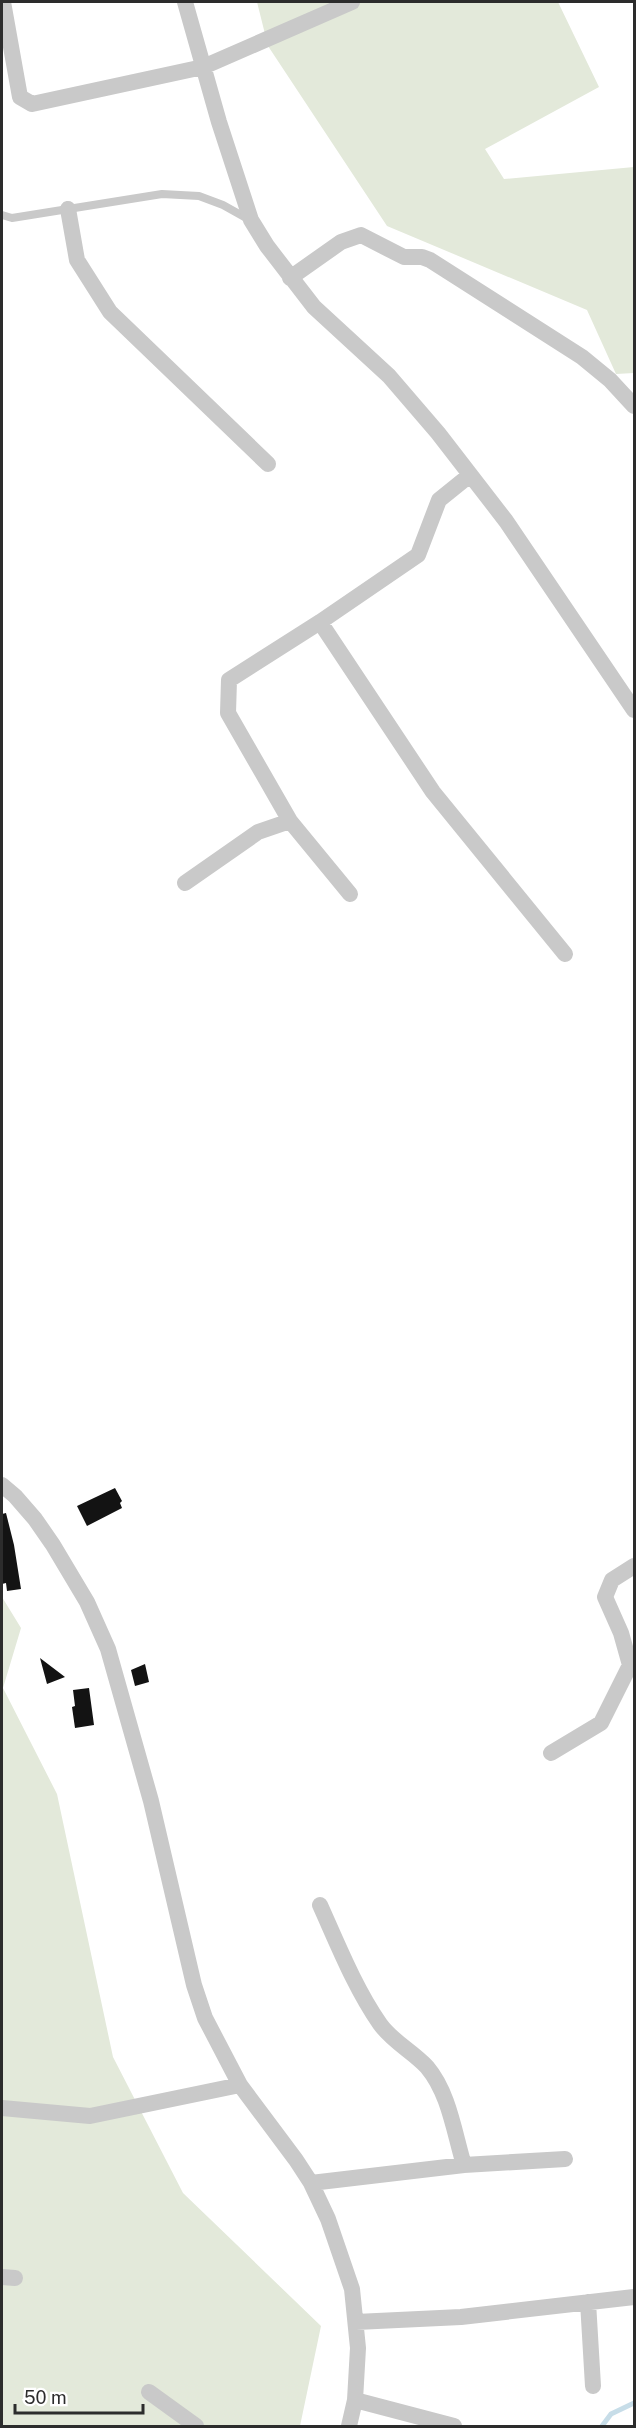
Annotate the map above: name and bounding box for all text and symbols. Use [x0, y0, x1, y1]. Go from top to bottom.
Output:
scale bar [15, 2377, 142, 2415]
text: 50 m [24, 2387, 67, 2408]

